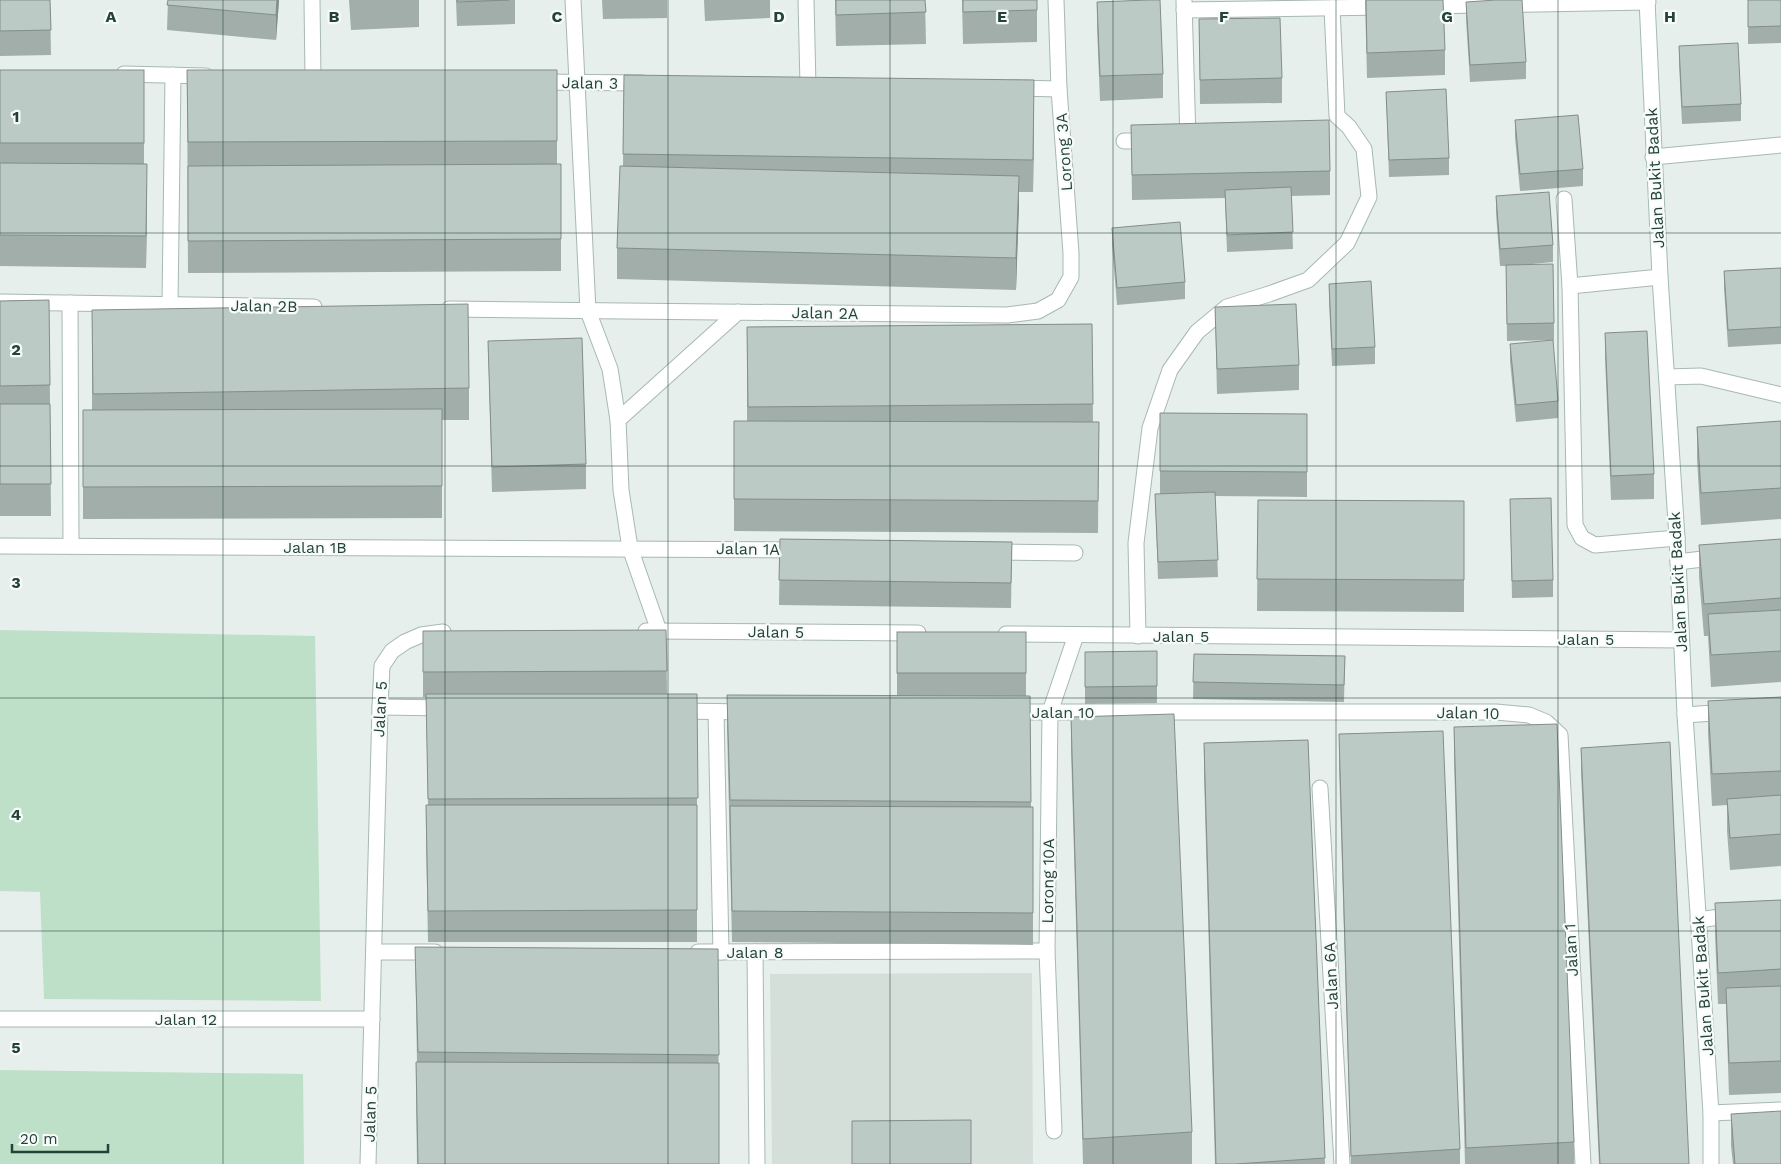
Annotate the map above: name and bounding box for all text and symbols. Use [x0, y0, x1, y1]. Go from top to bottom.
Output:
text: A [106, 7, 117, 26]
text: B [329, 7, 340, 26]
text: C [552, 7, 563, 26]
text: D [773, 7, 785, 26]
text: E [997, 7, 1007, 26]
text: F [1219, 7, 1229, 26]
text: G [1441, 7, 1453, 26]
text: H [1664, 7, 1676, 26]
street label: Jalan 3 [562, 73, 618, 93]
text: 1 [13, 107, 19, 126]
street label: Jalan Bukit Badak [1642, 107, 1668, 249]
street label: Lorong 3A [1052, 112, 1076, 192]
street label: Jalan 2B [230, 296, 298, 316]
street label: Jalan 2A [791, 303, 859, 323]
text: 2 [11, 340, 21, 359]
street label: Jalan Bukit Badak [1665, 511, 1691, 653]
street label: Jalan 1B [283, 538, 347, 557]
street label: Jalan 1A [716, 539, 780, 559]
text: 3 [11, 573, 21, 592]
street label: Jalan 5 [748, 622, 804, 642]
street label: Jalan 5 [1153, 627, 1209, 646]
street label: Jalan 5 [1558, 630, 1614, 649]
street label: Jalan 5 [369, 680, 391, 738]
street label: Jalan 10 [1031, 703, 1095, 722]
street label: Jalan 10 [1436, 703, 1500, 723]
text: 4 [11, 805, 21, 824]
street label: Lorong 10A [1038, 838, 1058, 924]
street label: Jalan Bukit Badak [1689, 915, 1717, 1057]
street label: Jalan 1 [1560, 923, 1582, 977]
street label: Jalan 6A [1320, 941, 1342, 1010]
street label: Jalan 8 [727, 943, 784, 962]
street label: Jalan 12 [155, 1010, 217, 1029]
text: 5 [11, 1038, 21, 1057]
street label: Jalan 5 [360, 1085, 380, 1143]
scale bar [12, 1122, 109, 1154]
text: 20 m [20, 1130, 58, 1148]

